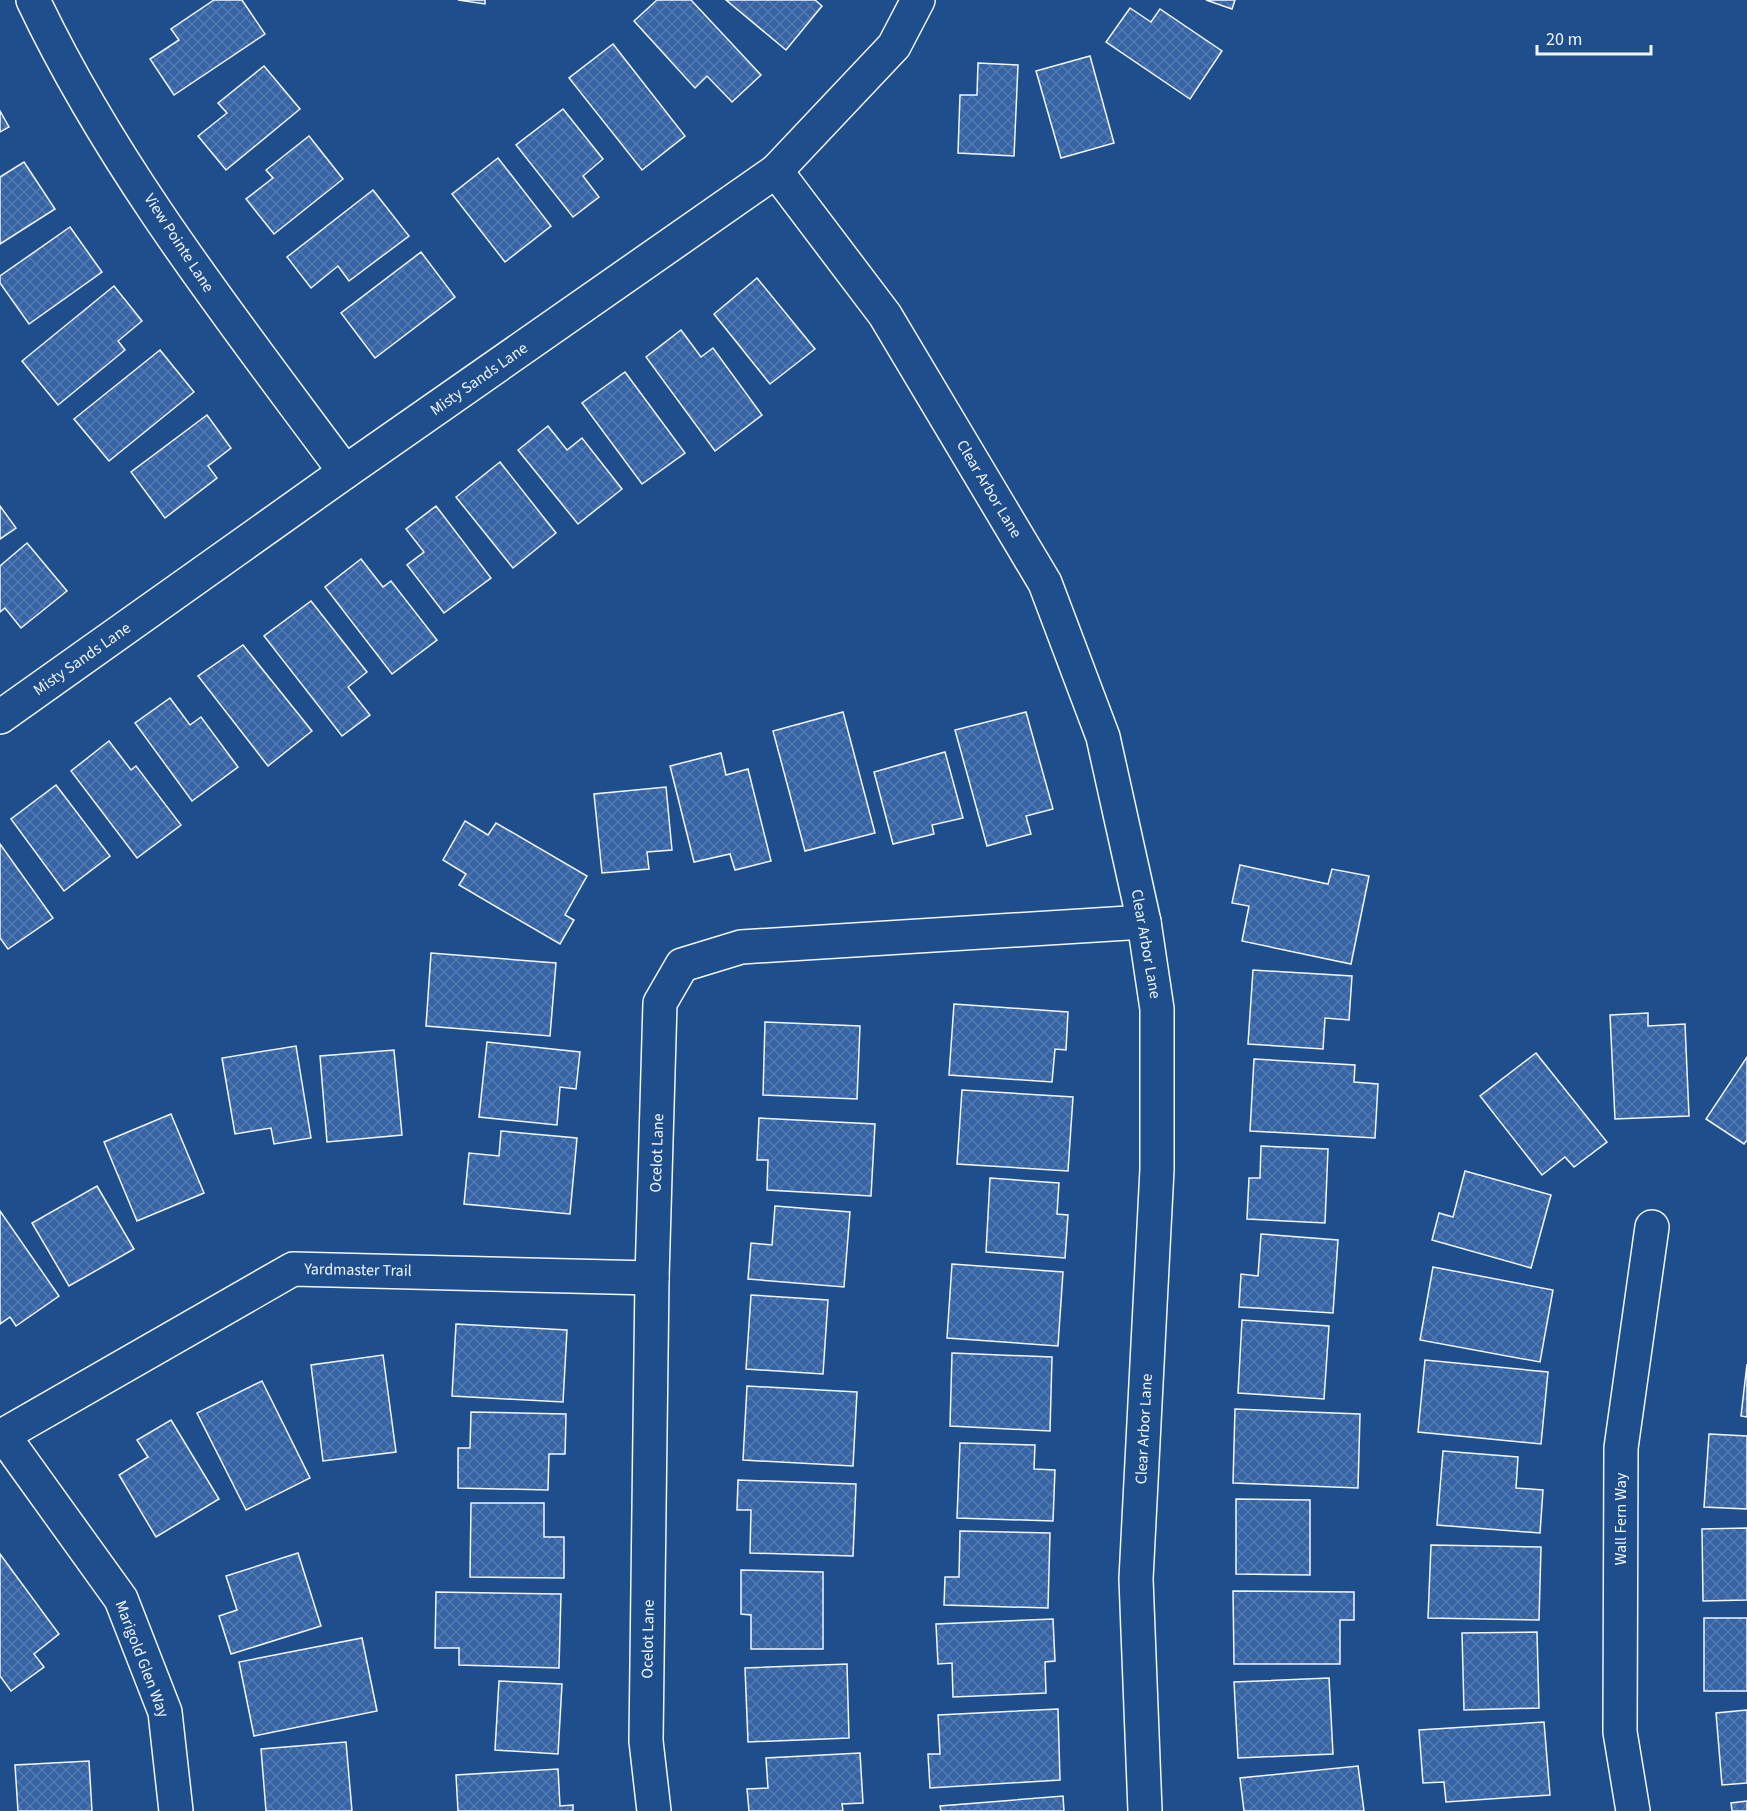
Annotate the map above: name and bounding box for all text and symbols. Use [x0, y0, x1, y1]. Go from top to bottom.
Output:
scale bar [1537, 18, 1651, 56]
text: 20 m [1546, 27, 1582, 52]
street label: View Pointe Lane [139, 189, 219, 297]
street label: Misty Sands Lane [426, 337, 532, 421]
street label: Clear Arbor Lane [951, 436, 1027, 542]
street label: Misty Sands Lane [29, 617, 135, 701]
street label: Clear Arbor Lane [1126, 888, 1166, 1001]
street label: Ocelot Lane [645, 1113, 669, 1193]
street label: Yardmaster Trail [303, 1258, 412, 1282]
street label: Clear Arbor Lane [1130, 1373, 1158, 1485]
street label: Wall Fern Way [1610, 1472, 1632, 1565]
street label: Marigold Glen Way [110, 1597, 175, 1721]
street label: Ocelot Lane [636, 1599, 660, 1679]

